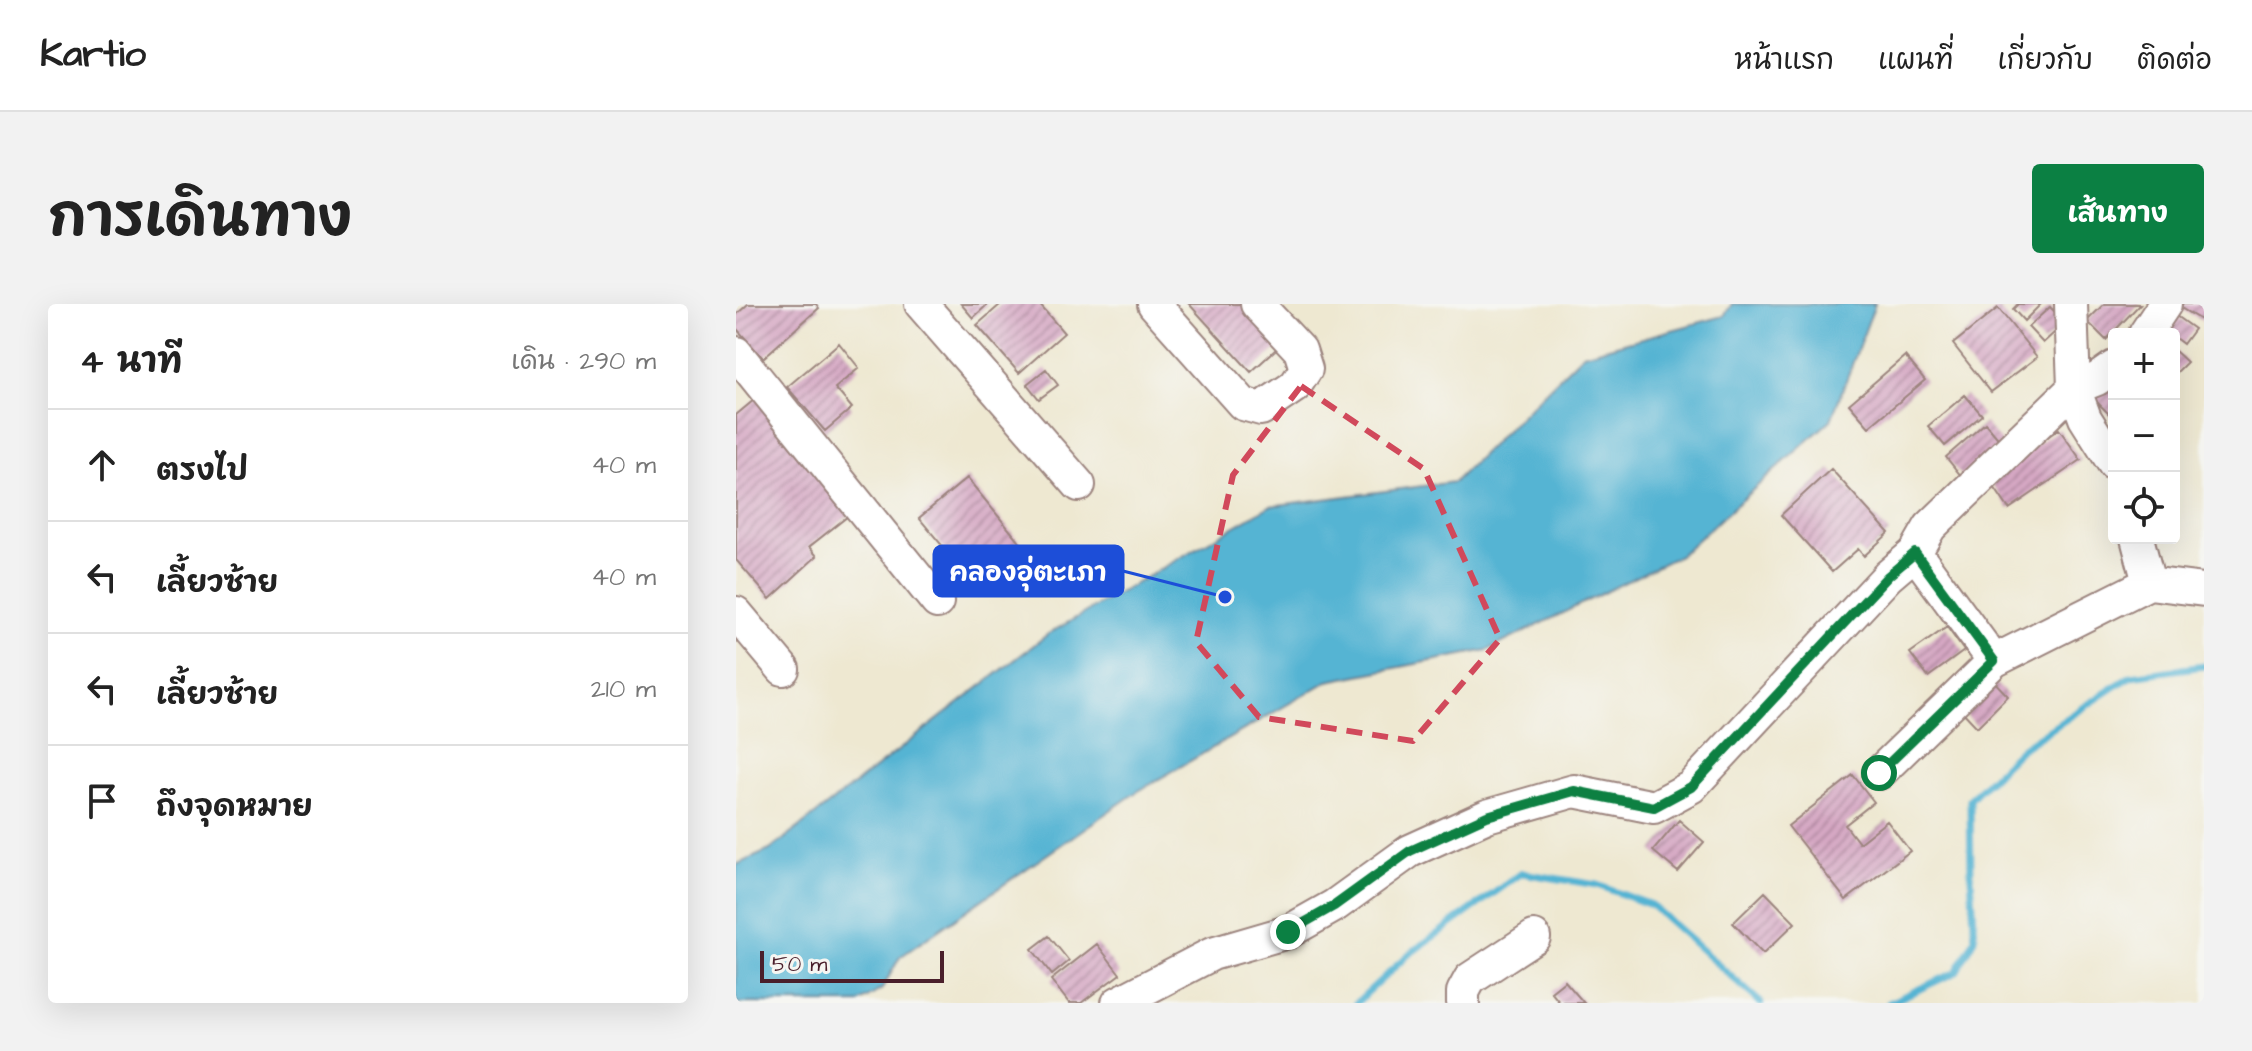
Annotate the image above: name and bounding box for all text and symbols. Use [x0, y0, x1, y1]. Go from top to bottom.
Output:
text: Kartio [40, 29, 146, 81]
text: หน้าแรก [1734, 41, 1834, 80]
text: แผนที่ [1878, 41, 1954, 80]
text: เกี่ยวกับ [1998, 41, 2093, 80]
text: ติดต่อ [2137, 41, 2212, 80]
button: เส้นทาง [2032, 164, 2204, 253]
text: การเดินทาง [48, 180, 352, 258]
map controls [2108, 328, 2180, 544]
button: + [2108, 328, 2180, 400]
text: 4 นาที [80, 338, 182, 386]
text: เดิน · 290 m [511, 343, 656, 379]
button: − [2108, 400, 2180, 472]
icon: ahead [80, 443, 124, 487]
text: 40 m [591, 447, 656, 483]
text: ตรงไป [156, 450, 248, 492]
button: locate [2108, 472, 2180, 544]
callout: คลองอุ่ตะเภา [934, 546, 1123, 596]
icon: left [80, 555, 124, 599]
text: คลองอุ่ตะเภา [950, 555, 1106, 592]
text: 40 m [591, 559, 656, 595]
text: เลี้ยวซ้าย [156, 562, 278, 604]
icon: left [80, 667, 124, 711]
text: 210 m [591, 671, 656, 707]
text: เลี้ยวซ้าย [156, 674, 278, 716]
route start [1861, 755, 1897, 791]
icon: arrive [80, 779, 124, 823]
text: ถึงจุดหมาย [156, 786, 313, 828]
route end [1270, 914, 1306, 950]
scale bar [760, 947, 944, 983]
text: 50 m [772, 949, 827, 980]

